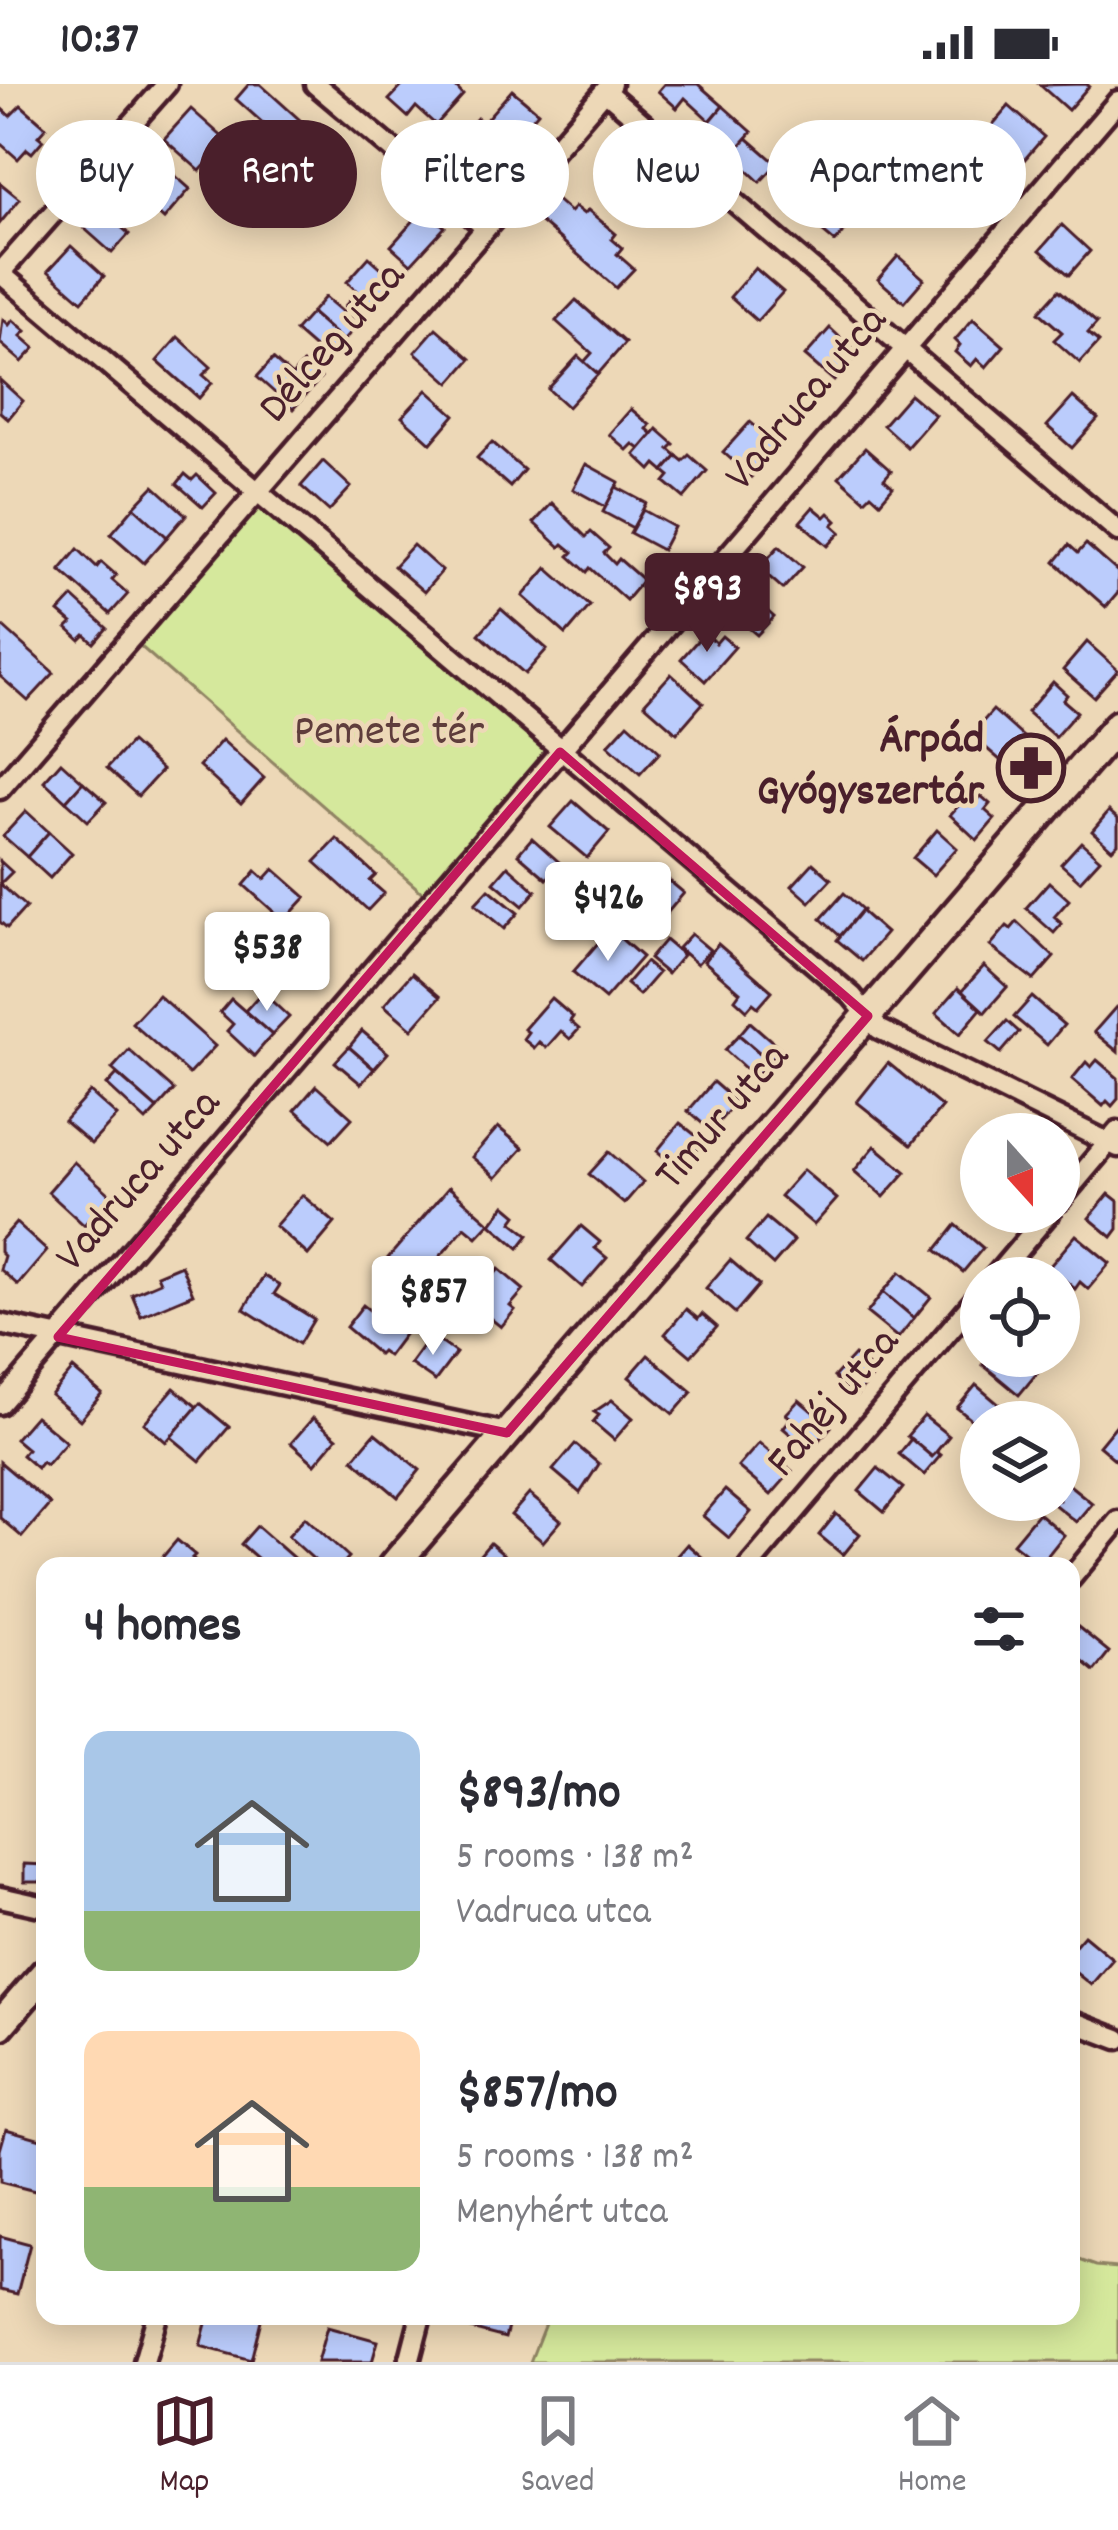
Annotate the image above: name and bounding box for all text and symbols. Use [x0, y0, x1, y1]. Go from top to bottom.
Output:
text: 10:37 [60, 10, 139, 74]
chip: Buy [36, 120, 175, 228]
chip: Rent [199, 120, 357, 228]
chip: Filters [381, 120, 569, 228]
chip: New [593, 120, 743, 228]
chip: Apartment [767, 120, 1026, 228]
street label: Délceg utca [245, 248, 423, 439]
street label: Vadruca utca [711, 293, 905, 507]
pin: $893 [636, 553, 778, 655]
text: $893 [672, 564, 742, 619]
park label: Pemete tér [294, 702, 484, 766]
place label: Árpád Gyógyszertár [757, 710, 985, 826]
pharmacy icon: Árpád Gyógyszertár [996, 733, 1066, 803]
pin: $426 [537, 862, 679, 964]
text: $426 [572, 873, 644, 928]
pin: $538 [196, 912, 338, 1014]
text: $538 [232, 923, 302, 978]
street label: Timur utca [641, 1029, 807, 1206]
street label: Vadruca utca [42, 1076, 238, 1288]
north arrow [960, 1113, 1080, 1233]
map controls [960, 1113, 1080, 1521]
pin: $857 [362, 1256, 504, 1358]
button: locate [960, 1257, 1080, 1377]
text: $857 [399, 1267, 467, 1322]
street label: Fahéj utca [753, 1314, 917, 1493]
button: layers [960, 1401, 1080, 1521]
text: 4 homes [84, 1593, 242, 1665]
icon: filters [966, 1596, 1032, 1662]
text: $893/mo [456, 1760, 621, 1832]
icon: home [180, 1779, 324, 1923]
text: 5 rooms · 138 m² [456, 1832, 694, 1887]
text: Vadruca utca [456, 1887, 651, 1942]
text: $857/mo [456, 2060, 618, 2132]
icon: home [180, 2079, 324, 2223]
text: 5 rooms · 138 m² [456, 2132, 694, 2187]
text: Menyhért utca [456, 2187, 667, 2242]
tab: Map [152, 2388, 218, 2507]
tab: Saved [521, 2388, 595, 2507]
tab: Home [898, 2388, 966, 2507]

